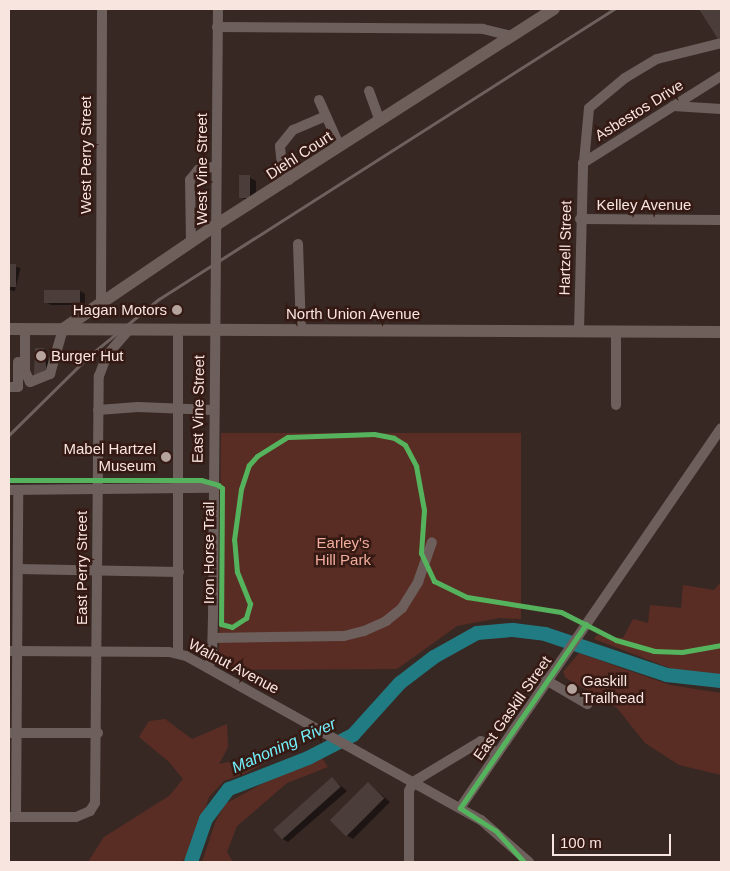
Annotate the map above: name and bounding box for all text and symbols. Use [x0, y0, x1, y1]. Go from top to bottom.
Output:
street label: Asbestos Drive [591, 76, 687, 144]
street label: West Perry Street [77, 96, 95, 214]
street label: West Vine Street [193, 113, 211, 225]
street label: Diehl Court [263, 127, 335, 183]
street label: Kelley Avenue [596, 196, 692, 214]
street label: Hartzell Street [555, 200, 575, 296]
place label: Hagan Motors [73, 301, 167, 319]
marker: Hagan Motors [171, 304, 183, 316]
street label: North Union Avenue [286, 305, 420, 323]
place label: Burger Hut [51, 347, 124, 365]
marker: Burger Hut [35, 350, 47, 362]
street label: East Vine Street [188, 355, 208, 463]
place label: Mabel Hartzel Museum [63, 439, 156, 474]
marker: Mabel Hartzel Museum [160, 451, 172, 463]
street label: Iron Horse Trail [200, 502, 218, 604]
street label: East Perry Street [73, 511, 91, 625]
park label: Earley's Hill Park [315, 533, 371, 568]
street label: Walnut Avenue [185, 634, 283, 698]
street label: East Gaskill Street [469, 652, 555, 764]
place label: Gaskill Trailhead [582, 671, 644, 706]
marker: Gaskill Trailhead [566, 683, 578, 695]
water label: Mahoning River [229, 714, 339, 778]
scale bar [555, 824, 674, 856]
text: 100 m [560, 834, 602, 851]

